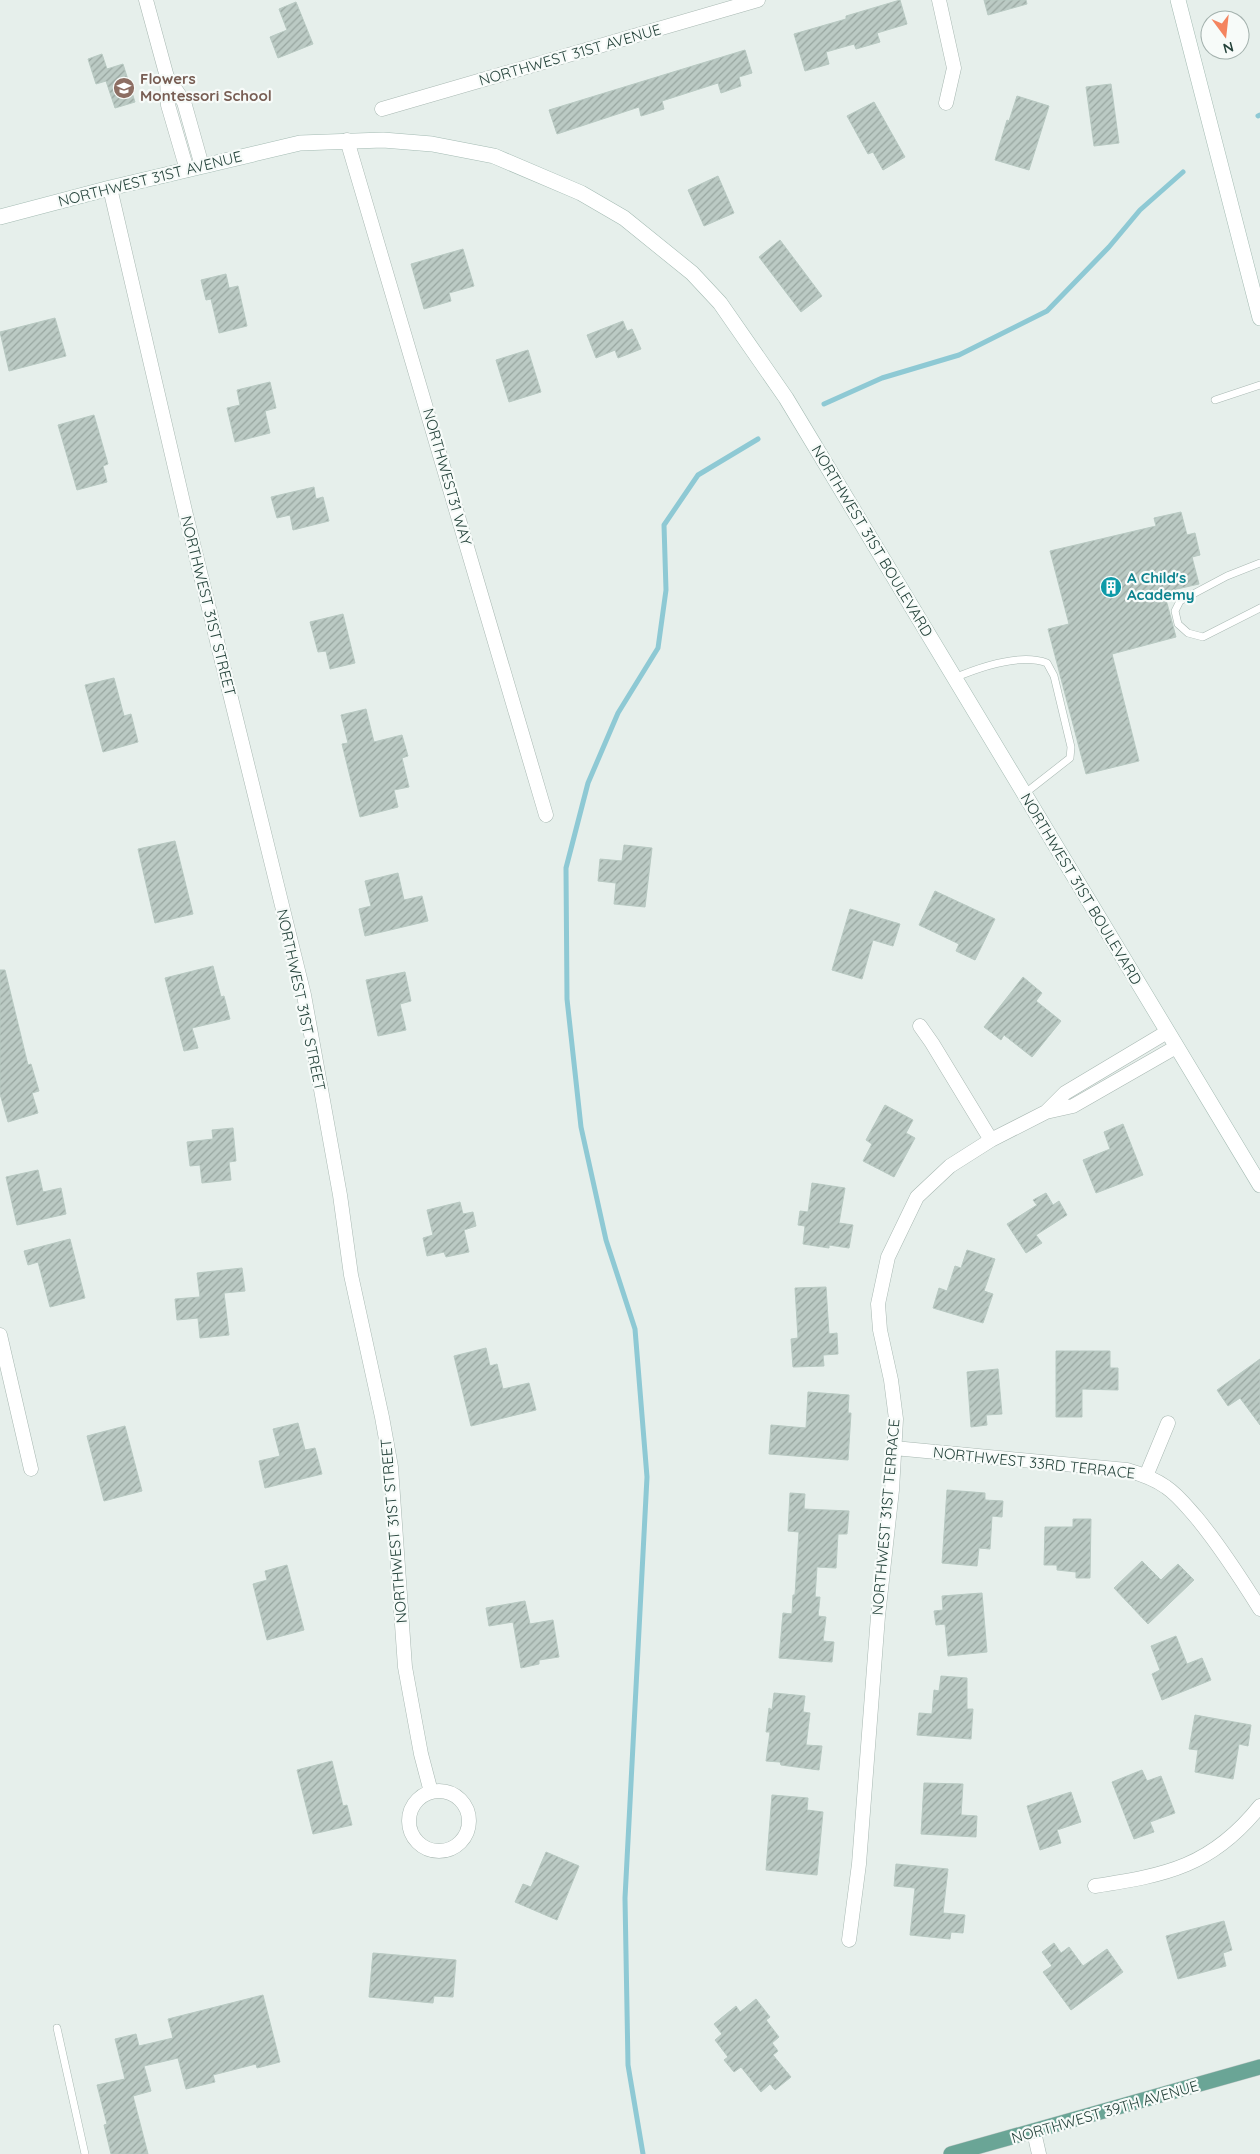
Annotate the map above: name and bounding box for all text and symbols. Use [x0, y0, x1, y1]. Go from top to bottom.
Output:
north arrow [1200, 10, 1250, 60]
street label: NORTHWEST 31ST AVENUE [477, 19, 663, 90]
text: N [1221, 38, 1236, 58]
place label: Flowers Montessori School [140, 69, 272, 105]
school or university icon: Flowers Montessori School [112, 76, 136, 100]
street label: NORTHWEST 31ST AVENUE [56, 146, 244, 211]
street label: NORTHWEST31 WAY [419, 406, 476, 548]
street label: NORTHWEST 31ST BOULEVARD [808, 441, 937, 640]
street label: NORTHWEST 31ST STREET [177, 514, 240, 698]
place label: A Child's Academy [1127, 568, 1195, 604]
building icon: A Child's Academy [1099, 575, 1123, 599]
street label: NORTHWEST 31ST BOULEVARD [1017, 789, 1146, 988]
street label: NORTHWEST 31ST STREET [273, 907, 330, 1093]
street label: NORTHWEST 31ST TERRACE [867, 1418, 904, 1616]
street label: NORTHWEST 31ST STREET [376, 1438, 411, 1624]
street label: NORTHWEST 33RD TERRACE [932, 1442, 1136, 1483]
street label: NORTHWEST 39TH AVENUE [1009, 2076, 1201, 2147]

